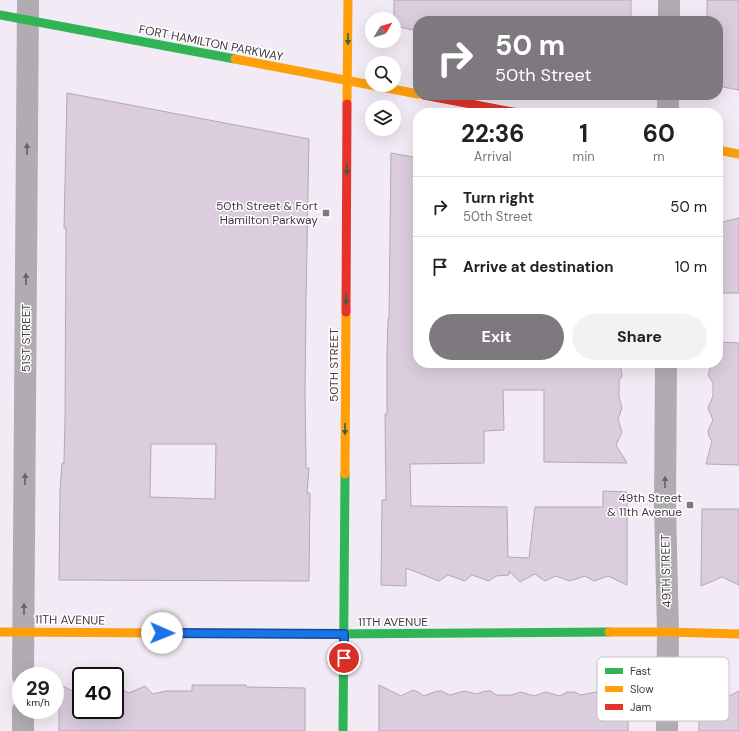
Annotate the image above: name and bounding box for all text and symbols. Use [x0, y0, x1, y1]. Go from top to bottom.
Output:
north arrow [365, 12, 401, 48]
map controls [365, 12, 401, 136]
street label: FORT HAMILTON PARKWAY [137, 21, 285, 65]
text: 50 m [495, 27, 565, 64]
icon: right [429, 32, 481, 84]
one-way arrow [345, 33, 351, 46]
button: search [365, 56, 401, 92]
text: 50th Street [495, 63, 592, 87]
button: layers [365, 100, 401, 136]
text: 22:36 [461, 118, 525, 149]
text: 1 [579, 118, 588, 149]
text: 60 [643, 118, 675, 149]
one-way arrow [24, 142, 30, 155]
text: Arrival [474, 148, 512, 165]
text: min [573, 148, 595, 165]
text: m [653, 148, 665, 165]
one-way arrow [344, 163, 350, 176]
text: Turn right [463, 188, 534, 208]
icon: right [429, 196, 451, 218]
text: 50 m [670, 197, 707, 217]
place label: 50th Street & Fort Hamilton Parkway [216, 198, 318, 228]
marker: 50th Street & Fort Hamilton Parkway [321, 208, 331, 218]
text: 50th Street [463, 208, 533, 225]
icon: arrive [429, 256, 451, 278]
text: Arrive at destination [463, 257, 614, 277]
text: 10 m [675, 257, 707, 277]
one-way arrow [23, 272, 29, 285]
one-way arrow [343, 293, 349, 306]
street label: 51ST STREET [18, 303, 34, 372]
button: Exit [429, 314, 564, 360]
button: Share [572, 314, 707, 360]
street label: 50TH STREET [326, 328, 342, 402]
one-way arrow [342, 423, 348, 436]
one-way arrow [22, 472, 28, 485]
one-way arrow [662, 475, 668, 488]
place label: 49th Street & 11th Avenue [607, 490, 682, 520]
marker: 49th Street & 11th Avenue [685, 500, 695, 510]
street label: 49TH STREET [657, 534, 675, 608]
one-way arrow [21, 602, 27, 615]
street label: 11TH AVENUE [35, 611, 105, 629]
position arrow [141, 612, 183, 654]
street label: 11TH AVENUE [358, 614, 428, 630]
pin [327, 641, 361, 675]
icon: arrive [333, 647, 355, 669]
legend [597, 657, 729, 721]
text: Fast [630, 664, 651, 678]
speed limit sign: 40 [72, 667, 124, 719]
text: 29 [26, 675, 50, 701]
text: Slow [630, 682, 654, 696]
text: km/h [26, 696, 50, 709]
text: Jam [630, 700, 651, 714]

